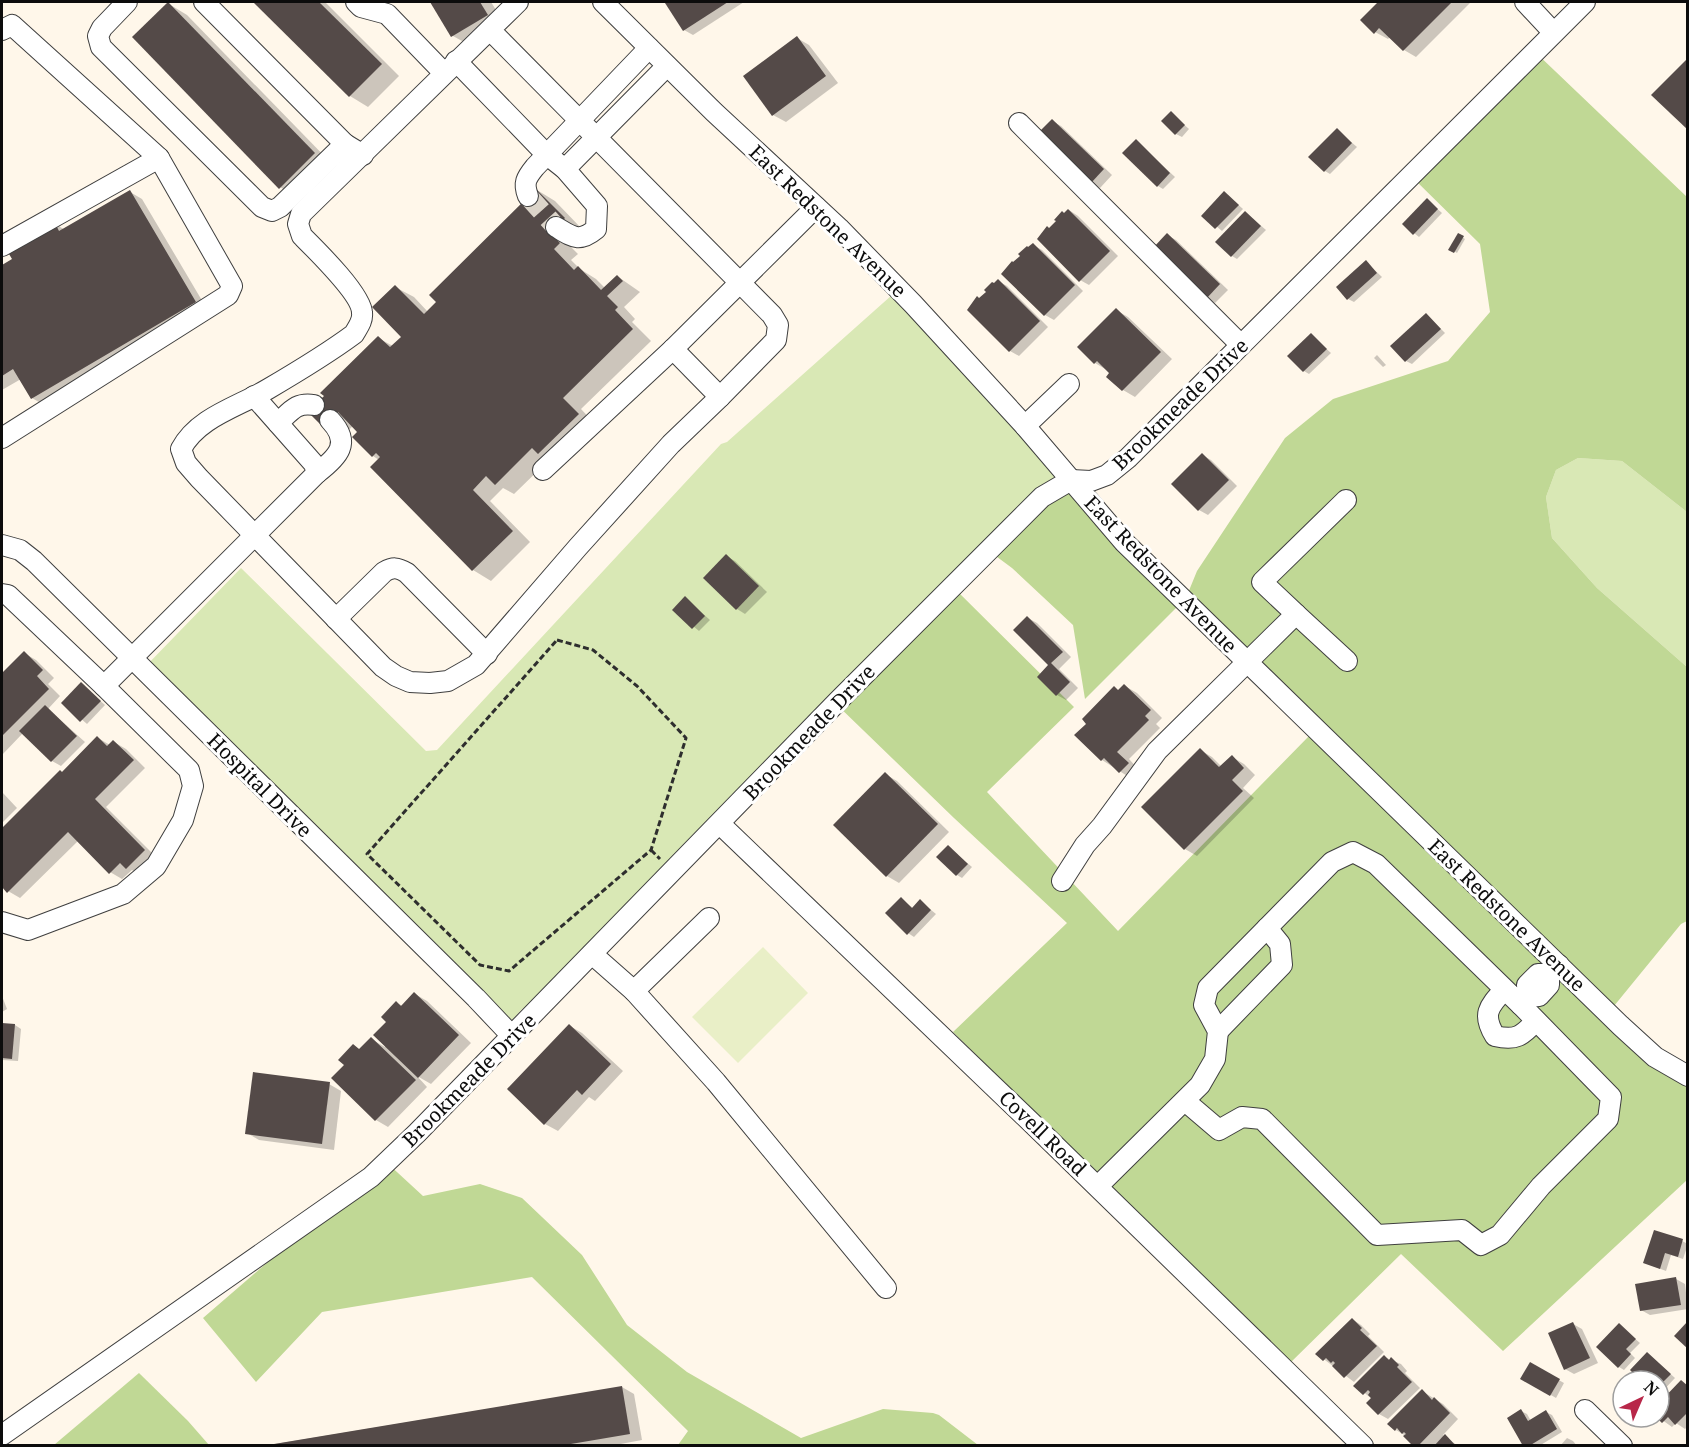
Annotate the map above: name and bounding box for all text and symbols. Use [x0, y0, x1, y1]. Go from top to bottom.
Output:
street label: East Redstone Avenue [743, 139, 913, 303]
street label: Brookmeade Drive [1106, 332, 1254, 476]
street label: East Redstone Avenue [1079, 489, 1243, 659]
street label: Brookmeade Drive [737, 658, 881, 806]
street label: Hospital Drive [202, 727, 318, 843]
street label: East Redstone Avenue [1422, 833, 1592, 997]
street label: Brookmeade Drive [396, 1007, 542, 1153]
street label: Covell Road [993, 1084, 1093, 1182]
north arrow [1611, 1369, 1671, 1429]
text: N [1639, 1376, 1664, 1401]

